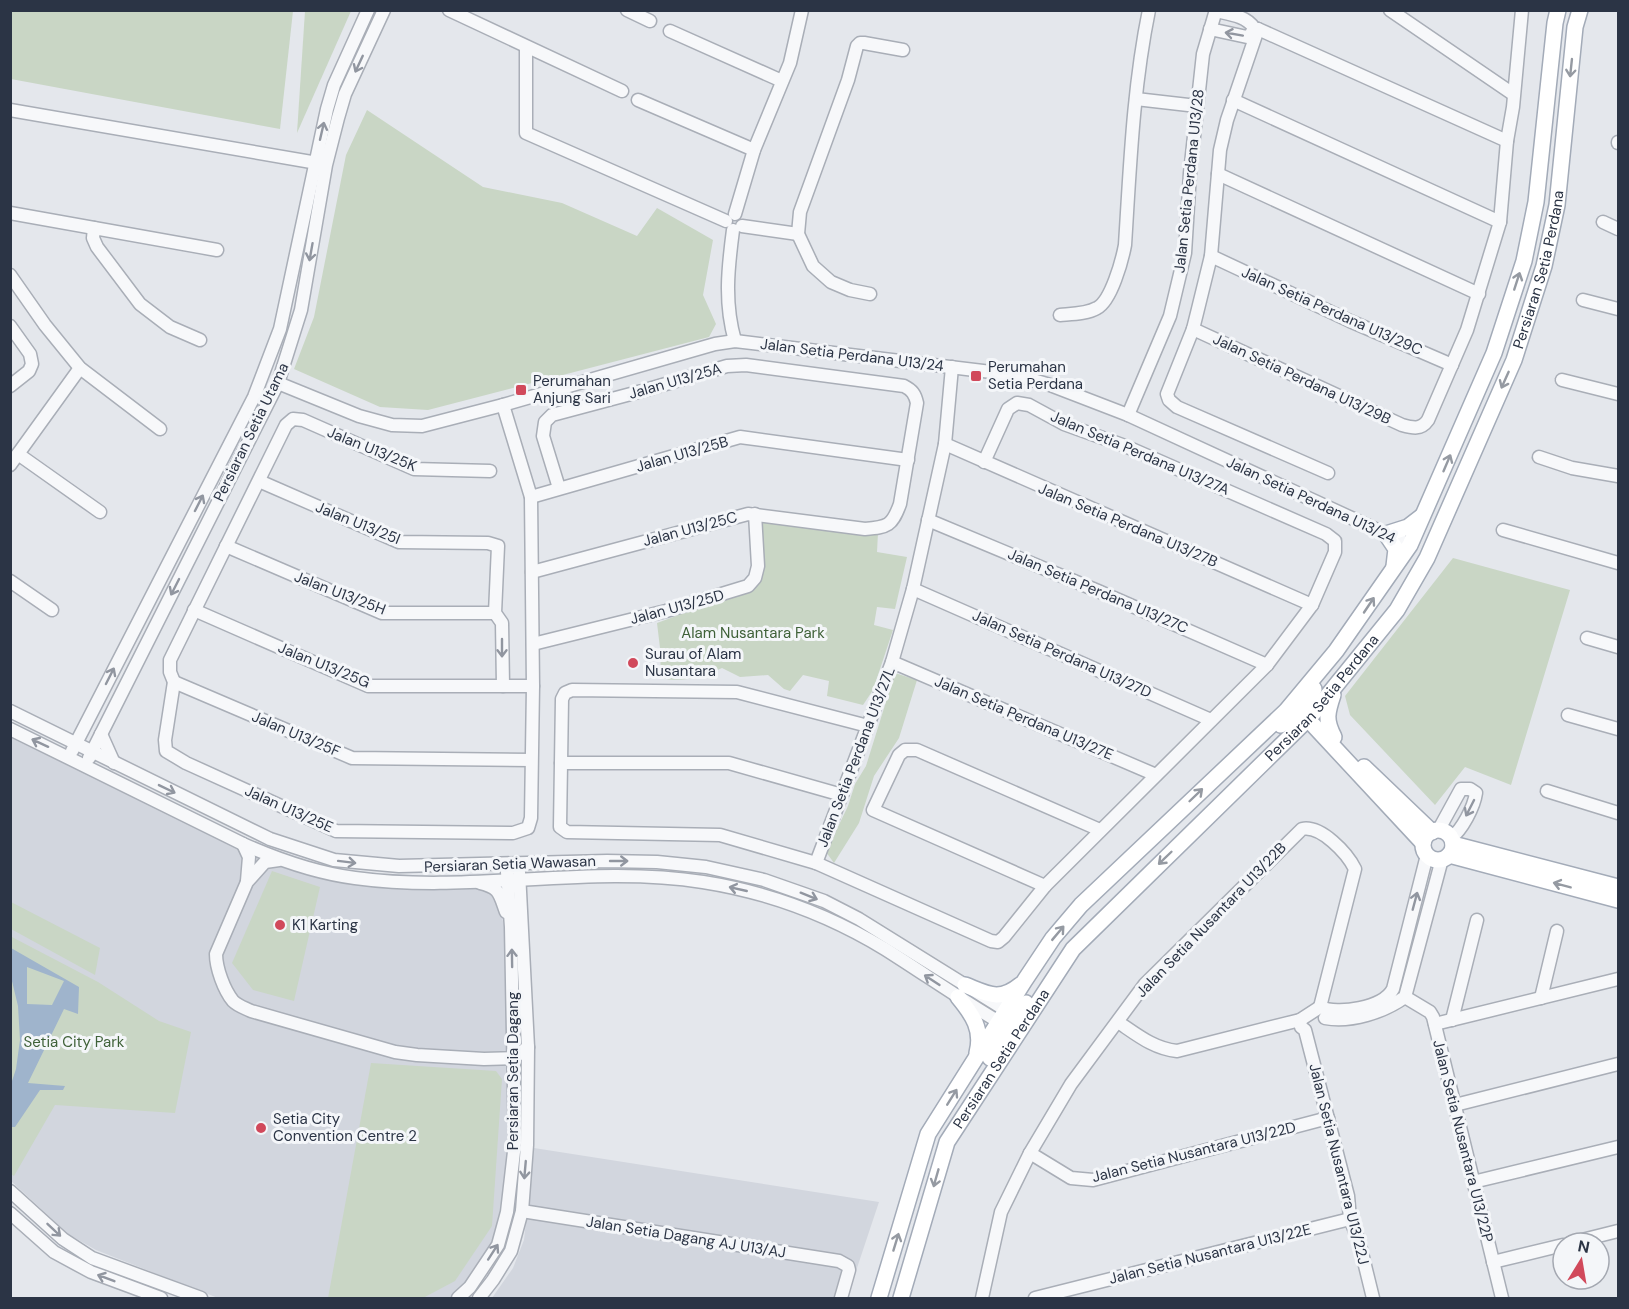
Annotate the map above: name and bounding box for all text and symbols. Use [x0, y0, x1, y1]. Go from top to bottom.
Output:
one-way arrow [1224, 29, 1244, 40]
one-way arrow [353, 54, 365, 72]
one-way arrow [1565, 58, 1576, 78]
street label: Jalan Setia Perdana U13/28 [1169, 88, 1209, 274]
one-way arrow [317, 122, 328, 142]
street label: Persiaran Setia Perdana [1508, 190, 1568, 351]
one-way arrow [305, 241, 316, 261]
street label: Jalan Setia Perdana U13/29C [1238, 262, 1426, 360]
one-way arrow [1512, 272, 1523, 291]
street label: Jalan Setia Perdana U13/29B [1210, 329, 1394, 429]
street label: Jalan Setia Perdana U13/24 [759, 334, 945, 376]
place label: Perumahan Setia Perdana [988, 357, 1083, 394]
street label: Jalan U13/25A [626, 358, 724, 404]
street label: Persiaran Setia Utama [209, 359, 293, 505]
marker: Perumahan Setia Perdana [969, 369, 983, 383]
place label: Perumahan Anjung Sari [533, 371, 611, 408]
one-way arrow [1499, 371, 1510, 389]
marker: Perumahan Anjung Sari [514, 383, 528, 397]
street label: Jalan Setia Perdana U13/27A [1048, 406, 1232, 500]
street label: Jalan U13/25K [324, 422, 420, 476]
street label: Jalan U13/25B [634, 431, 730, 477]
street label: Jalan Setia Perdana U13/24 [1223, 452, 1399, 548]
one-way arrow [1442, 454, 1453, 472]
street label: Jalan Setia Perdana U13/27B [1035, 478, 1221, 572]
one-way arrow [194, 494, 206, 512]
street label: Jalan U13/25I [313, 497, 403, 549]
street label: Jalan U13/25C [641, 507, 740, 551]
street label: Jalan Setia Perdana U13/27C [1005, 544, 1191, 638]
street label: Jalan U13/25H [291, 566, 389, 620]
one-way arrow [169, 578, 181, 595]
street label: Jalan U13/25D [628, 585, 726, 629]
one-way arrow [1363, 597, 1375, 613]
street label: Jalan Setia Perdana U13/27D [969, 605, 1155, 703]
park label: Alam Nusantara Park [681, 623, 825, 643]
street label: Persiaran Setia Perdana [1261, 630, 1383, 766]
street label: Jalan U13/25G [275, 637, 373, 693]
one-way arrow [497, 638, 508, 658]
place label: Surau of Alam Nusantara [645, 644, 741, 681]
marker: Surau of Alam Nusantara [626, 656, 640, 670]
street label: Jalan Setia Perdana U13/27L [812, 664, 900, 850]
one-way arrow [105, 668, 117, 686]
street label: Jalan Setia Perdana U13/27E [932, 671, 1116, 765]
street label: Jalan U13/25F [249, 706, 343, 762]
one-way arrow [31, 737, 49, 749]
street label: Jalan U13/25E [242, 781, 336, 837]
one-way arrow [157, 783, 175, 795]
one-way arrow [1189, 788, 1204, 802]
one-way arrow [1464, 798, 1476, 816]
street label: Jalan Setia Nusantara U13/22B [1131, 838, 1291, 1002]
street label: Persiaran Setia Wawasan [424, 851, 596, 877]
one-way arrow [1157, 851, 1172, 866]
one-way arrow [608, 855, 628, 867]
one-way arrow [336, 856, 356, 867]
one-way arrow [1553, 879, 1572, 890]
one-way arrow [728, 883, 747, 895]
one-way arrow [800, 891, 818, 902]
one-way arrow [1410, 891, 1421, 910]
place label: K1 Karting [292, 915, 358, 935]
marker: K1 Karting [273, 918, 287, 932]
one-way arrow [1052, 925, 1065, 941]
one-way arrow [506, 948, 518, 968]
one-way arrow [924, 974, 941, 986]
street label: Persiaran Setia Perdana [948, 985, 1054, 1133]
street label: Persiaran Setia Dagang [503, 992, 523, 1150]
park label: Setia City Park [24, 1032, 125, 1052]
street label: Jalan Setia Nusantara U13/22P [1428, 1038, 1498, 1245]
street label: Jalan Setia Nusantara U13/22J [1304, 1061, 1374, 1267]
one-way arrow [946, 1089, 958, 1105]
place label: Setia City Convention Centre 2 [273, 1109, 417, 1146]
street label: Jalan Setia Nusantara U13/22D [1090, 1117, 1298, 1187]
marker: Setia City Convention Centre 2 [254, 1121, 268, 1135]
one-way arrow [519, 1160, 530, 1180]
one-way arrow [930, 1168, 941, 1187]
street label: Jalan Setia Dagang AJ U13/AJ [585, 1211, 787, 1263]
street label: Jalan Setia Nusantara U13/22E [1107, 1219, 1313, 1289]
one-way arrow [46, 1223, 61, 1237]
north arrow [1551, 1231, 1611, 1291]
one-way arrow [891, 1233, 902, 1252]
text: N [1576, 1235, 1591, 1258]
one-way arrow [488, 1244, 500, 1261]
one-way arrow [97, 1272, 116, 1283]

